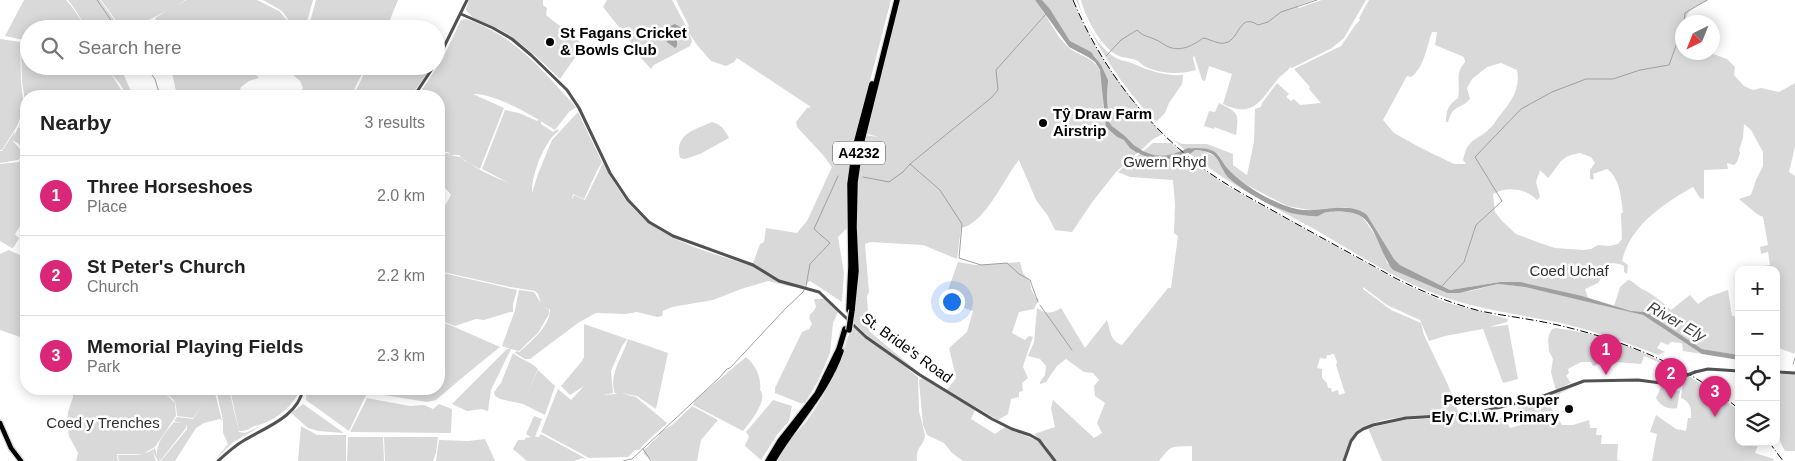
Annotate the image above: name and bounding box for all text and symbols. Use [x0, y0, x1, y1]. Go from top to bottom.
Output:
north arrow [1675, 15, 1720, 60]
search box [20, 20, 445, 75]
place label: St Fagans Cricket & Bowls Club [560, 24, 687, 58]
icon: search [38, 34, 66, 62]
marker: St Fagans Cricket & Bowls Club [544, 36, 556, 48]
text: Search here [78, 37, 182, 58]
place label: Tŷ Draw Farm Airstrip [1053, 105, 1152, 139]
text: Nearby [40, 111, 111, 134]
text: 3 results [365, 114, 425, 131]
marker: Tŷ Draw Farm Airstrip [1037, 117, 1049, 129]
road number: A4232 [833, 142, 885, 164]
park label: Gwern Rhyd [1123, 153, 1207, 170]
text: Three Horseshoes [87, 176, 253, 197]
text: 1 [52, 187, 60, 204]
text: 2.0 km [377, 187, 425, 204]
text: Place [87, 198, 127, 215]
text: St Peter's Church [87, 256, 246, 277]
park label: Coed Uchaf [1529, 262, 1609, 279]
map controls [1735, 266, 1780, 446]
button: + [1735, 266, 1780, 311]
text: 2 [52, 267, 60, 284]
text: 2.2 km [377, 267, 425, 284]
text: Church [87, 278, 139, 295]
your location [939, 289, 965, 315]
water label: River Ely [1645, 298, 1710, 345]
street label: St. Bride's Road [859, 309, 956, 386]
button: − [1735, 311, 1780, 356]
pin: 1 [1590, 334, 1622, 375]
text: Memorial Playing Fields [87, 336, 303, 357]
text: 3 [52, 347, 60, 364]
text: 2.3 km [377, 347, 425, 364]
button: locate [1735, 356, 1780, 401]
text: Park [87, 358, 120, 375]
pin: 2 [1655, 358, 1687, 399]
pin: 3 [1699, 376, 1731, 417]
place label: Peterston Super Ely C.I.W. Primary [1431, 391, 1560, 425]
button: layers [1735, 401, 1780, 446]
marker: Peterston Super Ely C.I.W. Primary [1563, 403, 1575, 415]
park label: Coed y Trenches [46, 414, 160, 431]

